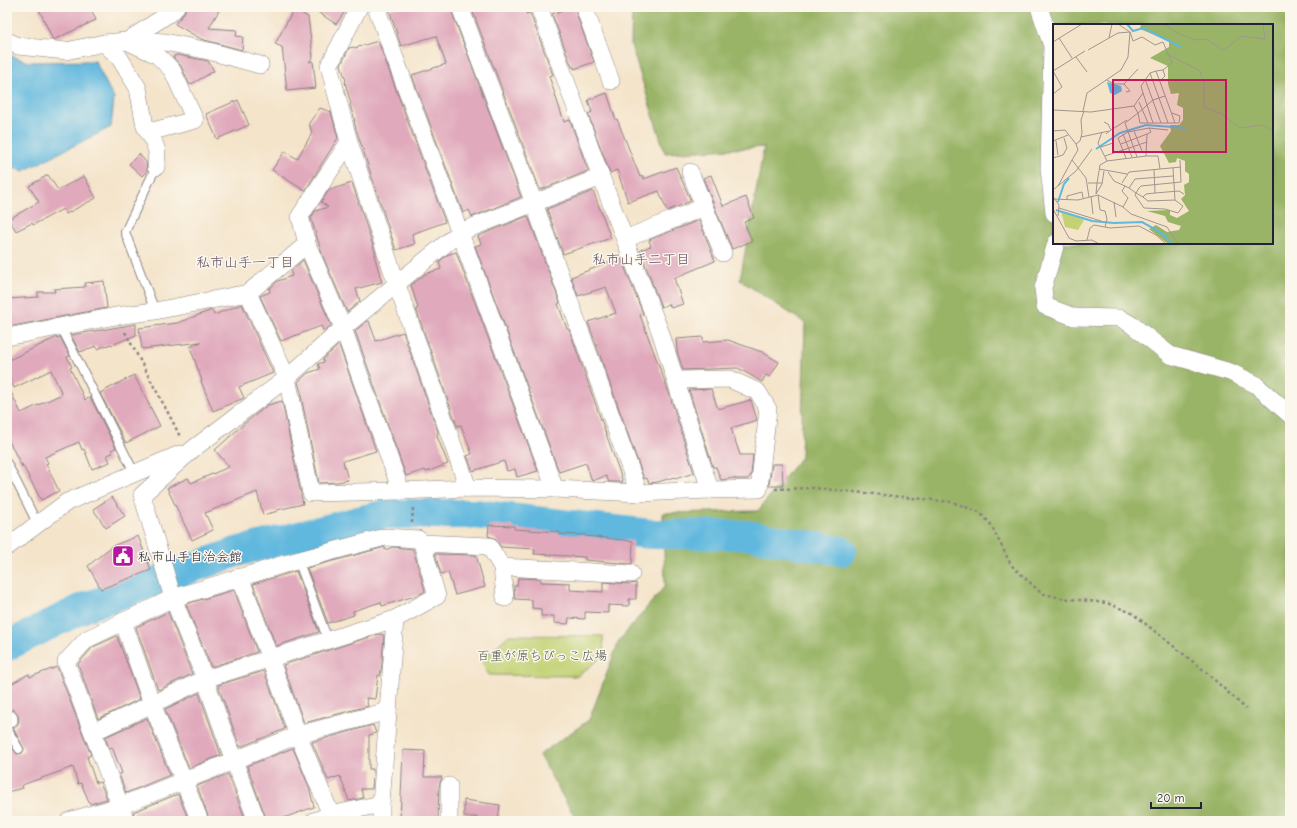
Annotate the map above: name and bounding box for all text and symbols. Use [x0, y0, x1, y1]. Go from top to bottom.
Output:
inset map [1053, 24, 1273, 244]
district label: 私市山手二丁目 [592, 251, 690, 268]
district label: 私市山手一丁目 [196, 254, 294, 271]
public building icon: 私市山手自治会館 [110, 543, 136, 569]
place label: 私市山手自治会館 [138, 549, 242, 564]
park label: 百重が原ちびっこ広場 [477, 648, 607, 663]
scale bar [1151, 784, 1201, 810]
text: 20 m [1157, 791, 1185, 805]

